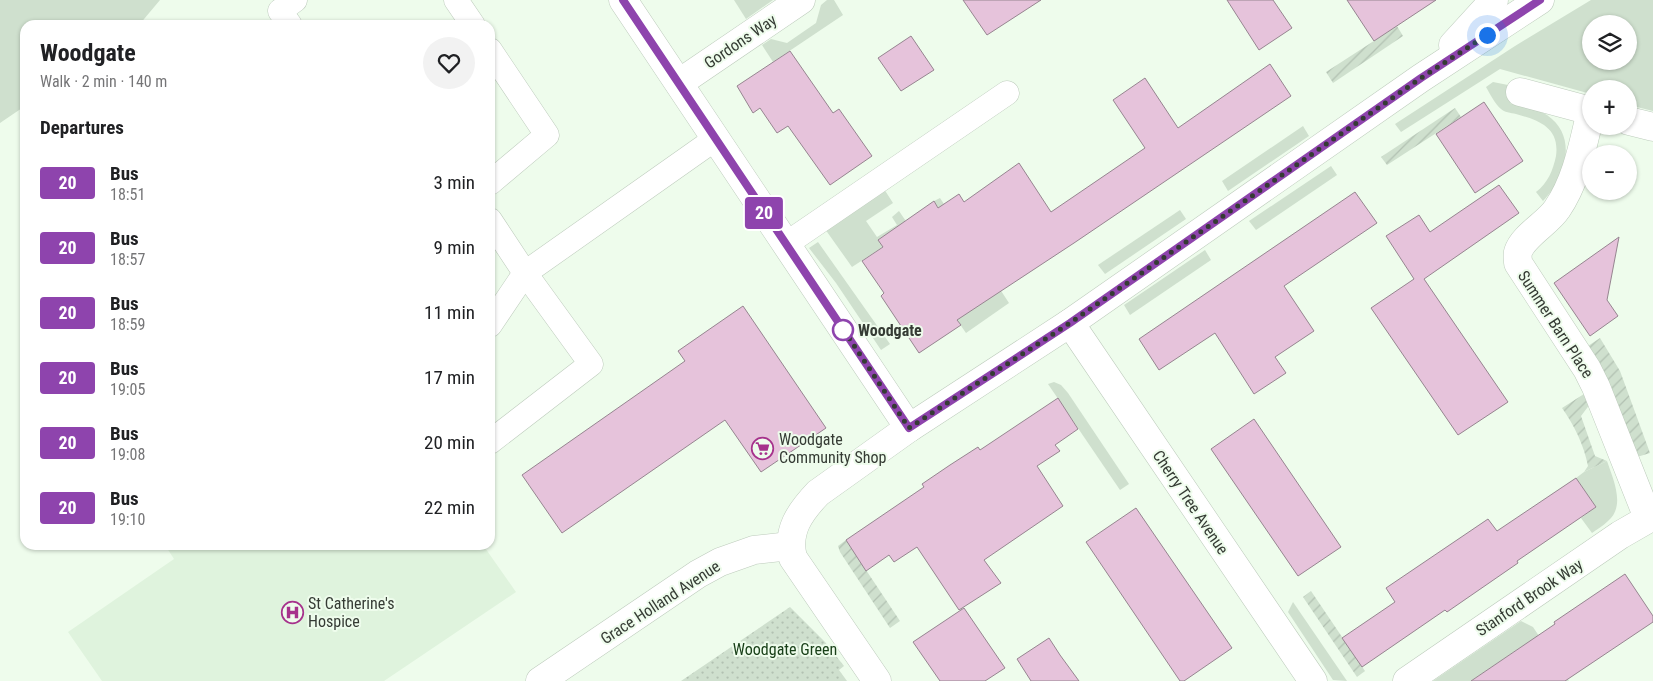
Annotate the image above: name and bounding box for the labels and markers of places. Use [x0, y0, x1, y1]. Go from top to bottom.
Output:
marker: Woodgate [832, 319, 854, 341]
place label: Woodgate [858, 321, 922, 340]
place label: Woodgate Community Shop [779, 430, 886, 467]
supermarket icon: Woodgate Community Shop [751, 436, 775, 460]
place label: St Catherine's Hospice [308, 594, 395, 631]
hospital icon: St Catherine's Hospice [280, 600, 304, 624]

